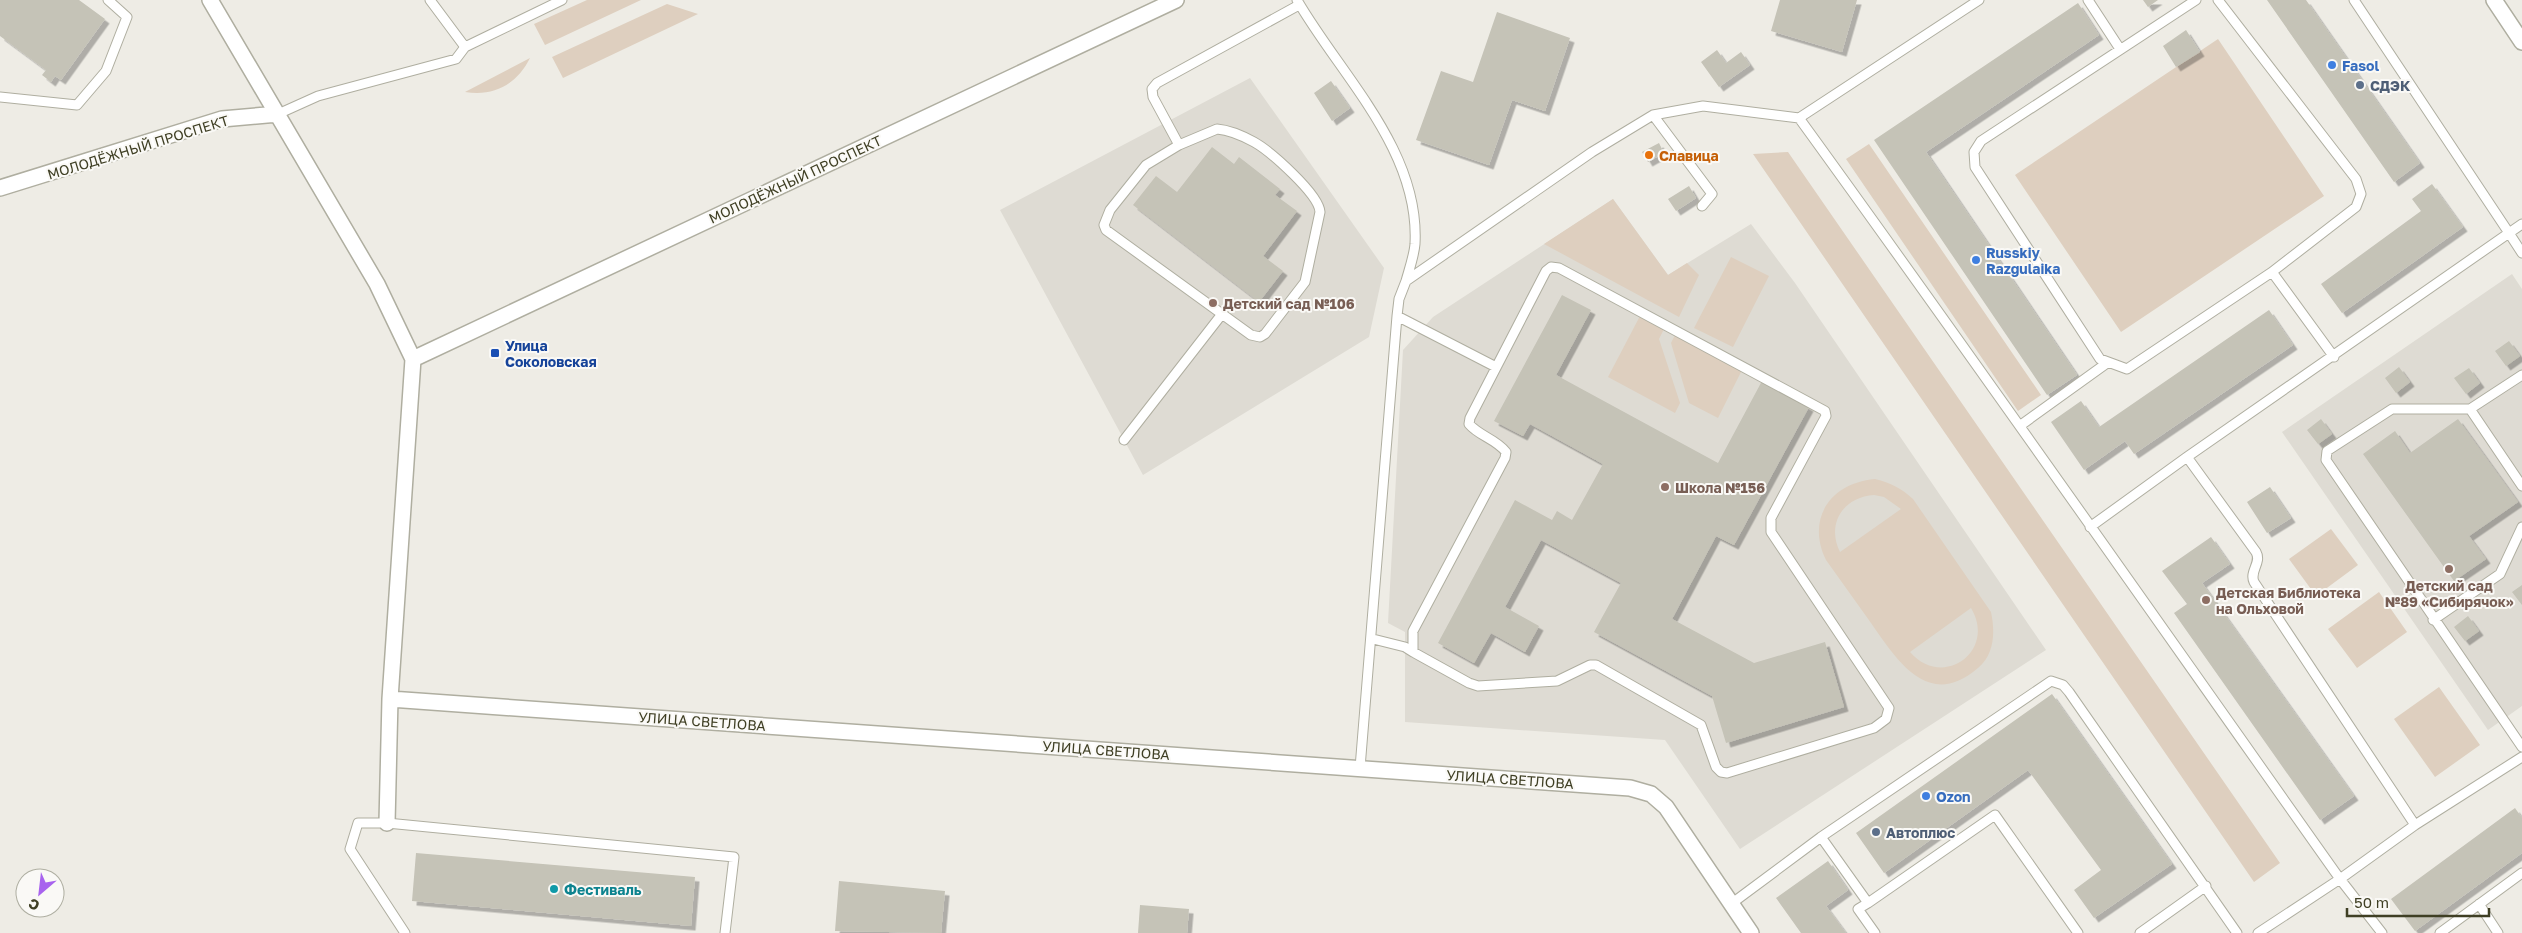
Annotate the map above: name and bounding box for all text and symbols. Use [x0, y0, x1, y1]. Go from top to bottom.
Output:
place label: Fasol [2342, 57, 2379, 74]
marker: Fasol [2326, 59, 2338, 71]
place label: СДЭК [2370, 77, 2411, 94]
marker: СДЭК [2354, 79, 2366, 91]
street label: МОЛОДЁЖНЫЙ ПРОСПЕКТ [45, 111, 231, 183]
street label: МОЛОДЁЖНЫЙ ПРОСПЕКТ [706, 131, 884, 227]
place label: Славица [1659, 147, 1719, 164]
marker: Славица [1643, 149, 1655, 161]
place label: Russkiy Razgulaika [1986, 244, 2060, 277]
marker: Russkiy Razgulaika [1970, 254, 1982, 266]
place label: Детский сад №106 [1223, 295, 1355, 312]
marker: Детский сад №106 [1207, 297, 1219, 309]
place label: Улица Соколовская [505, 337, 597, 370]
marker: Улица Соколовская [489, 347, 501, 359]
place label: Школа №156 [1675, 479, 1765, 496]
marker: Школа №156 [1659, 481, 1671, 493]
marker: Детский сад №89 «Сибирячок» [2443, 563, 2455, 575]
place label: Детский сад №89 «Сибирячок» [2385, 577, 2514, 610]
place label: Детская Библиотека на Ольховой [2216, 584, 2361, 617]
marker: Детская Библиотека на Ольховой [2200, 594, 2212, 606]
street label: УЛИЦА СВЕТЛОВА [638, 708, 767, 734]
street label: УЛИЦА СВЕТЛОВА [1042, 737, 1171, 763]
street label: УЛИЦА СВЕТЛОВА [1446, 766, 1575, 792]
place label: Ozon [1936, 788, 1971, 805]
marker: Ozon [1920, 790, 1932, 802]
place label: Автоплюс [1886, 824, 1955, 841]
marker: Автоплюс [1870, 826, 1882, 838]
north arrow [15, 868, 65, 918]
place label: Фестиваль [564, 881, 642, 898]
marker: Фестиваль [548, 883, 560, 895]
scale bar [2347, 886, 2490, 918]
text: 50 m [2354, 893, 2389, 911]
text: С [25, 895, 42, 915]

